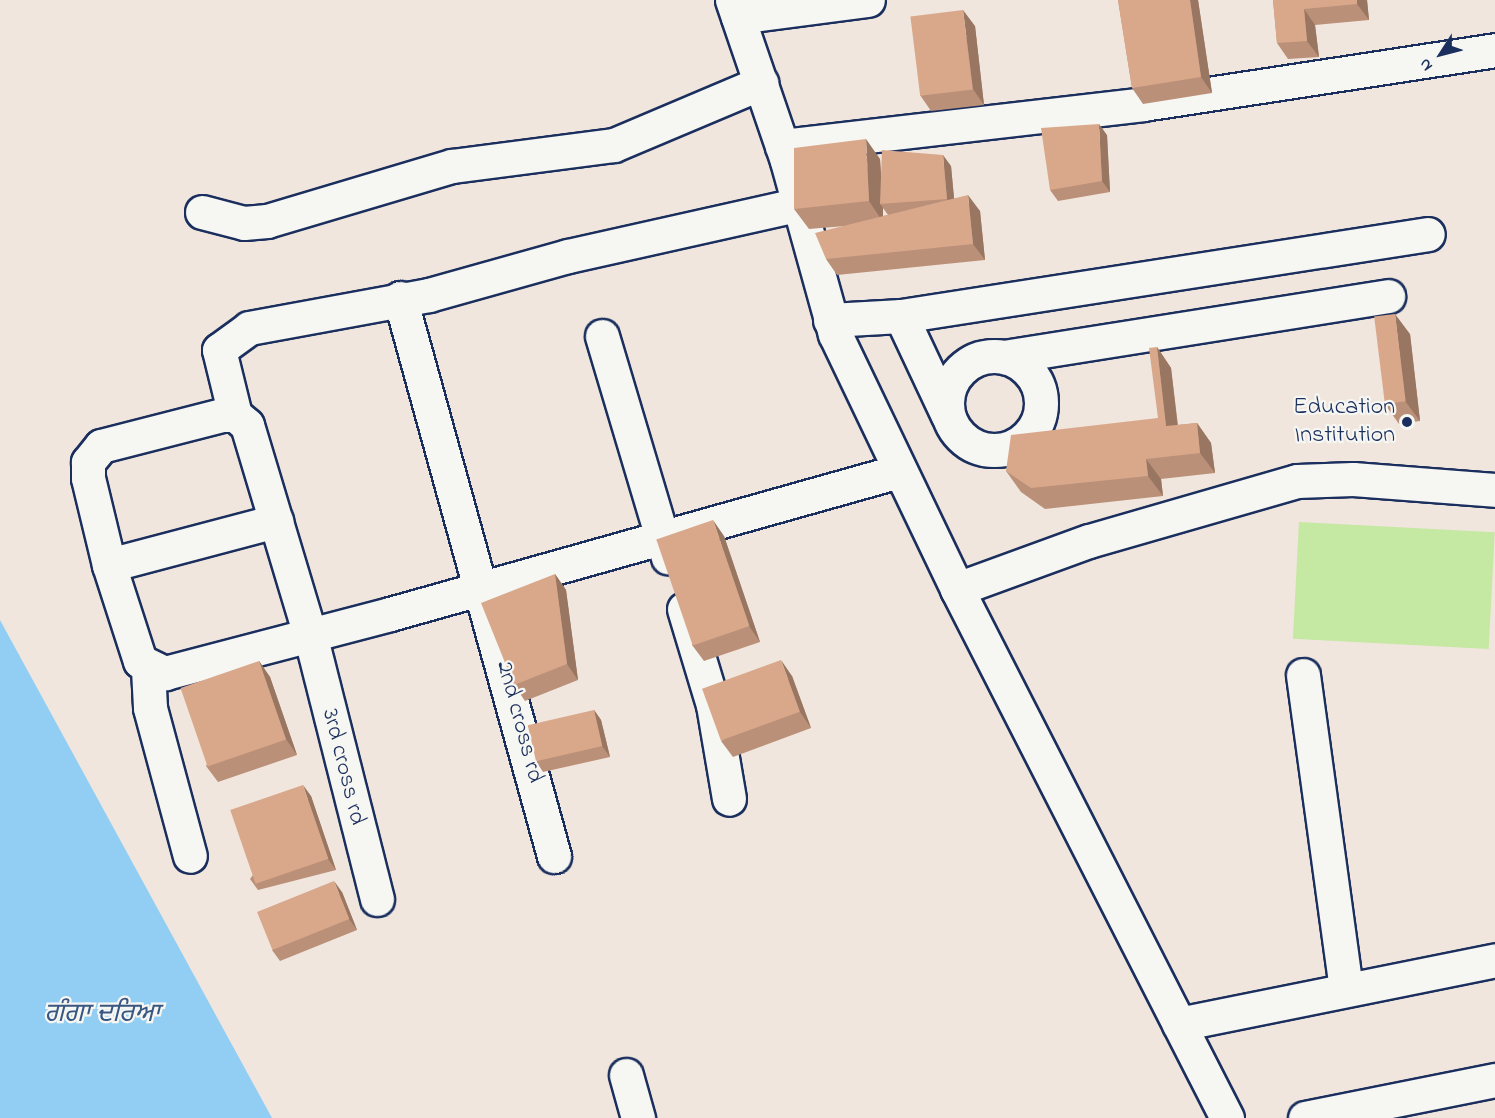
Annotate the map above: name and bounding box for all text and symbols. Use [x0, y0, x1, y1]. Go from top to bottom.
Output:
north arrow [1411, 24, 1471, 84]
text: N [1414, 53, 1439, 76]
place label: Education Institution [1293, 394, 1395, 450]
marker: Education Institution [1400, 415, 1414, 429]
street label: 2nd cross rd [489, 658, 549, 786]
street label: 3rd cross rd [315, 706, 371, 828]
water label: ਗੰਗਾ ਦਰਿਆ [45, 1000, 159, 1032]

